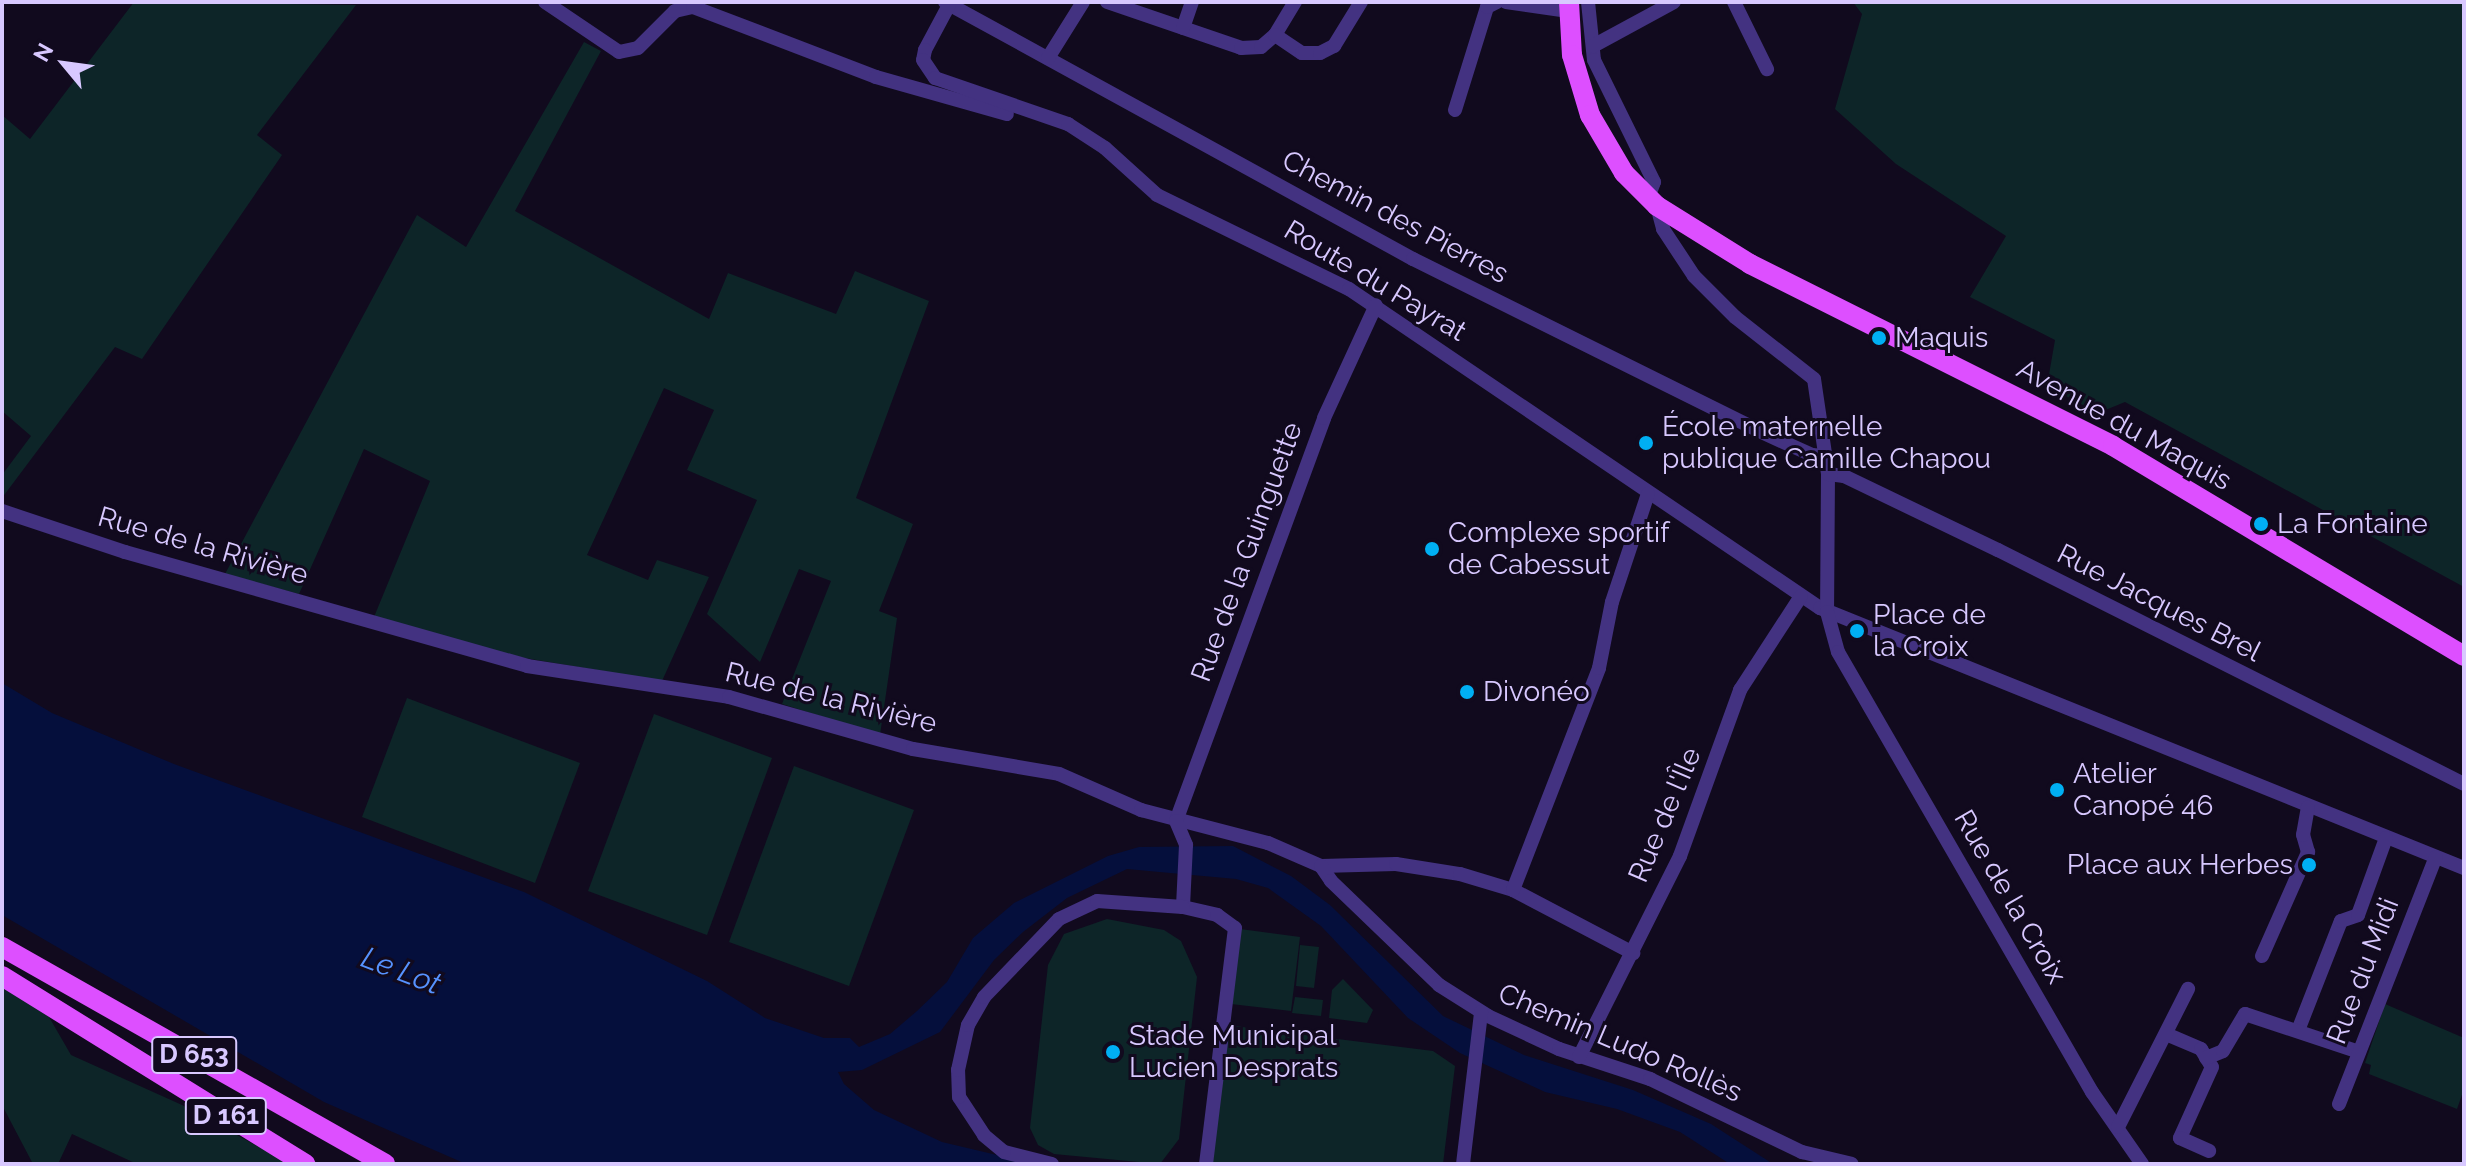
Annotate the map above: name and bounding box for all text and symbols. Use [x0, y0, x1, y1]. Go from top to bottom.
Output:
north arrow [24, 24, 104, 104]
text: N [28, 39, 58, 66]
street label: Chemin des Pierres [1276, 143, 1514, 291]
street label: Route du Payrat [1278, 213, 1472, 349]
place label: Maquis [1895, 321, 1988, 355]
marker: Maquis [1870, 329, 1888, 347]
street label: Avenue du Maquis [2011, 352, 2237, 498]
place label: École maternelle publique Camille Chapou [1662, 410, 1991, 476]
street label: Rue de la Guinguette [1184, 418, 1310, 686]
marker: École maternelle publique Camille Chapou [1637, 434, 1655, 452]
street label: Rue de la Rivière [94, 500, 312, 592]
place label: La Fontaine [2277, 507, 2428, 541]
marker: La Fontaine [2252, 515, 2270, 533]
place label: Complexe sportif de Cabessut [1448, 516, 1669, 582]
street label: Rue Jacques Brel [2051, 537, 2267, 669]
marker: Complexe sportif de Cabessut [1423, 540, 1441, 558]
place label: Place de la Croix [1873, 598, 1986, 664]
marker: Place de la Croix [1848, 622, 1866, 640]
street label: Rue de la Rivière [722, 655, 940, 741]
place label: Divonéo [1483, 675, 1590, 709]
marker: Divonéo [1458, 683, 1476, 701]
street label: Rue de l'Île [1622, 743, 1708, 887]
place label: Atelier Canopé 46 [2073, 757, 2213, 823]
marker: Atelier Canopé 46 [2048, 781, 2066, 799]
street label: Rue de la Croix [1947, 804, 2073, 990]
place label: Place aux Herbes [2067, 848, 2293, 882]
marker: Place aux Herbes [2300, 856, 2318, 874]
street label: Rue du Midi [2320, 893, 2406, 1049]
water label: Le Lot [356, 939, 446, 1003]
street label: Chemin Ludo Rollès [1493, 977, 1747, 1109]
place label: Stade Municipal Lucien Desprats [1129, 1019, 1338, 1085]
road number: D 653 [150, 1033, 238, 1077]
marker: Stade Municipal Lucien Desprats [1104, 1043, 1122, 1061]
road number: D 161 [184, 1094, 268, 1138]

